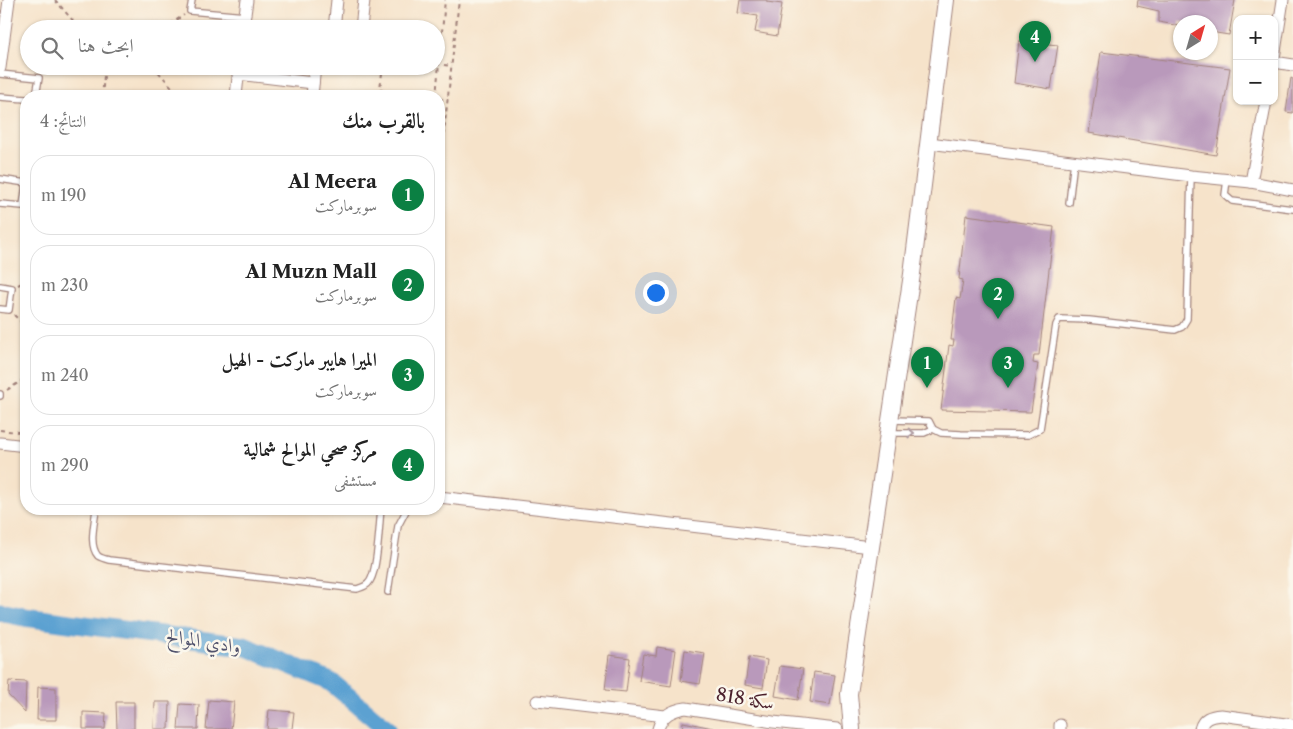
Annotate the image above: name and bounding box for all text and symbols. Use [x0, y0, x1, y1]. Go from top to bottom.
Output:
north arrow [1173, 15, 1218, 60]
map controls [1233, 15, 1278, 105]
button: + [1233, 15, 1278, 60]
search box [20, 20, 445, 75]
pin: 4 [1019, 21, 1051, 62]
icon: search [38, 34, 66, 62]
text: ابحث هنا [78, 34, 134, 57]
button: − [1233, 60, 1278, 105]
text: بالقرب منك [342, 108, 425, 133]
text: النتائج: 4 [40, 111, 86, 131]
text: Al Meera [288, 170, 377, 193]
text: 190 m [41, 185, 86, 205]
text: 1 [404, 185, 412, 205]
text: سوبرماركت [315, 195, 377, 215]
text: Al Muzn Mall [246, 260, 377, 283]
text: 230 m [41, 275, 88, 295]
text: 2 [403, 275, 413, 295]
pin: 2 [982, 278, 1014, 319]
your location [643, 280, 669, 306]
text: سوبرماركت [315, 285, 377, 305]
pin: 1 [911, 347, 943, 388]
pin: 3 [992, 347, 1024, 388]
text: الميرا هايبر ماركت - الهيل [222, 348, 377, 371]
text: 240 m [41, 365, 89, 385]
text: 3 [403, 365, 413, 385]
text: سوبرماركت [315, 380, 377, 400]
one-way arrow [908, 428, 915, 438]
text: مركز صحي الموالح شمالية [243, 438, 377, 461]
text: 290 m [41, 455, 89, 475]
text: 4 [403, 455, 413, 475]
text: مستشفى [334, 470, 377, 490]
water label: وادي الموالح [164, 624, 243, 663]
street label: سكة 818 [714, 684, 776, 714]

